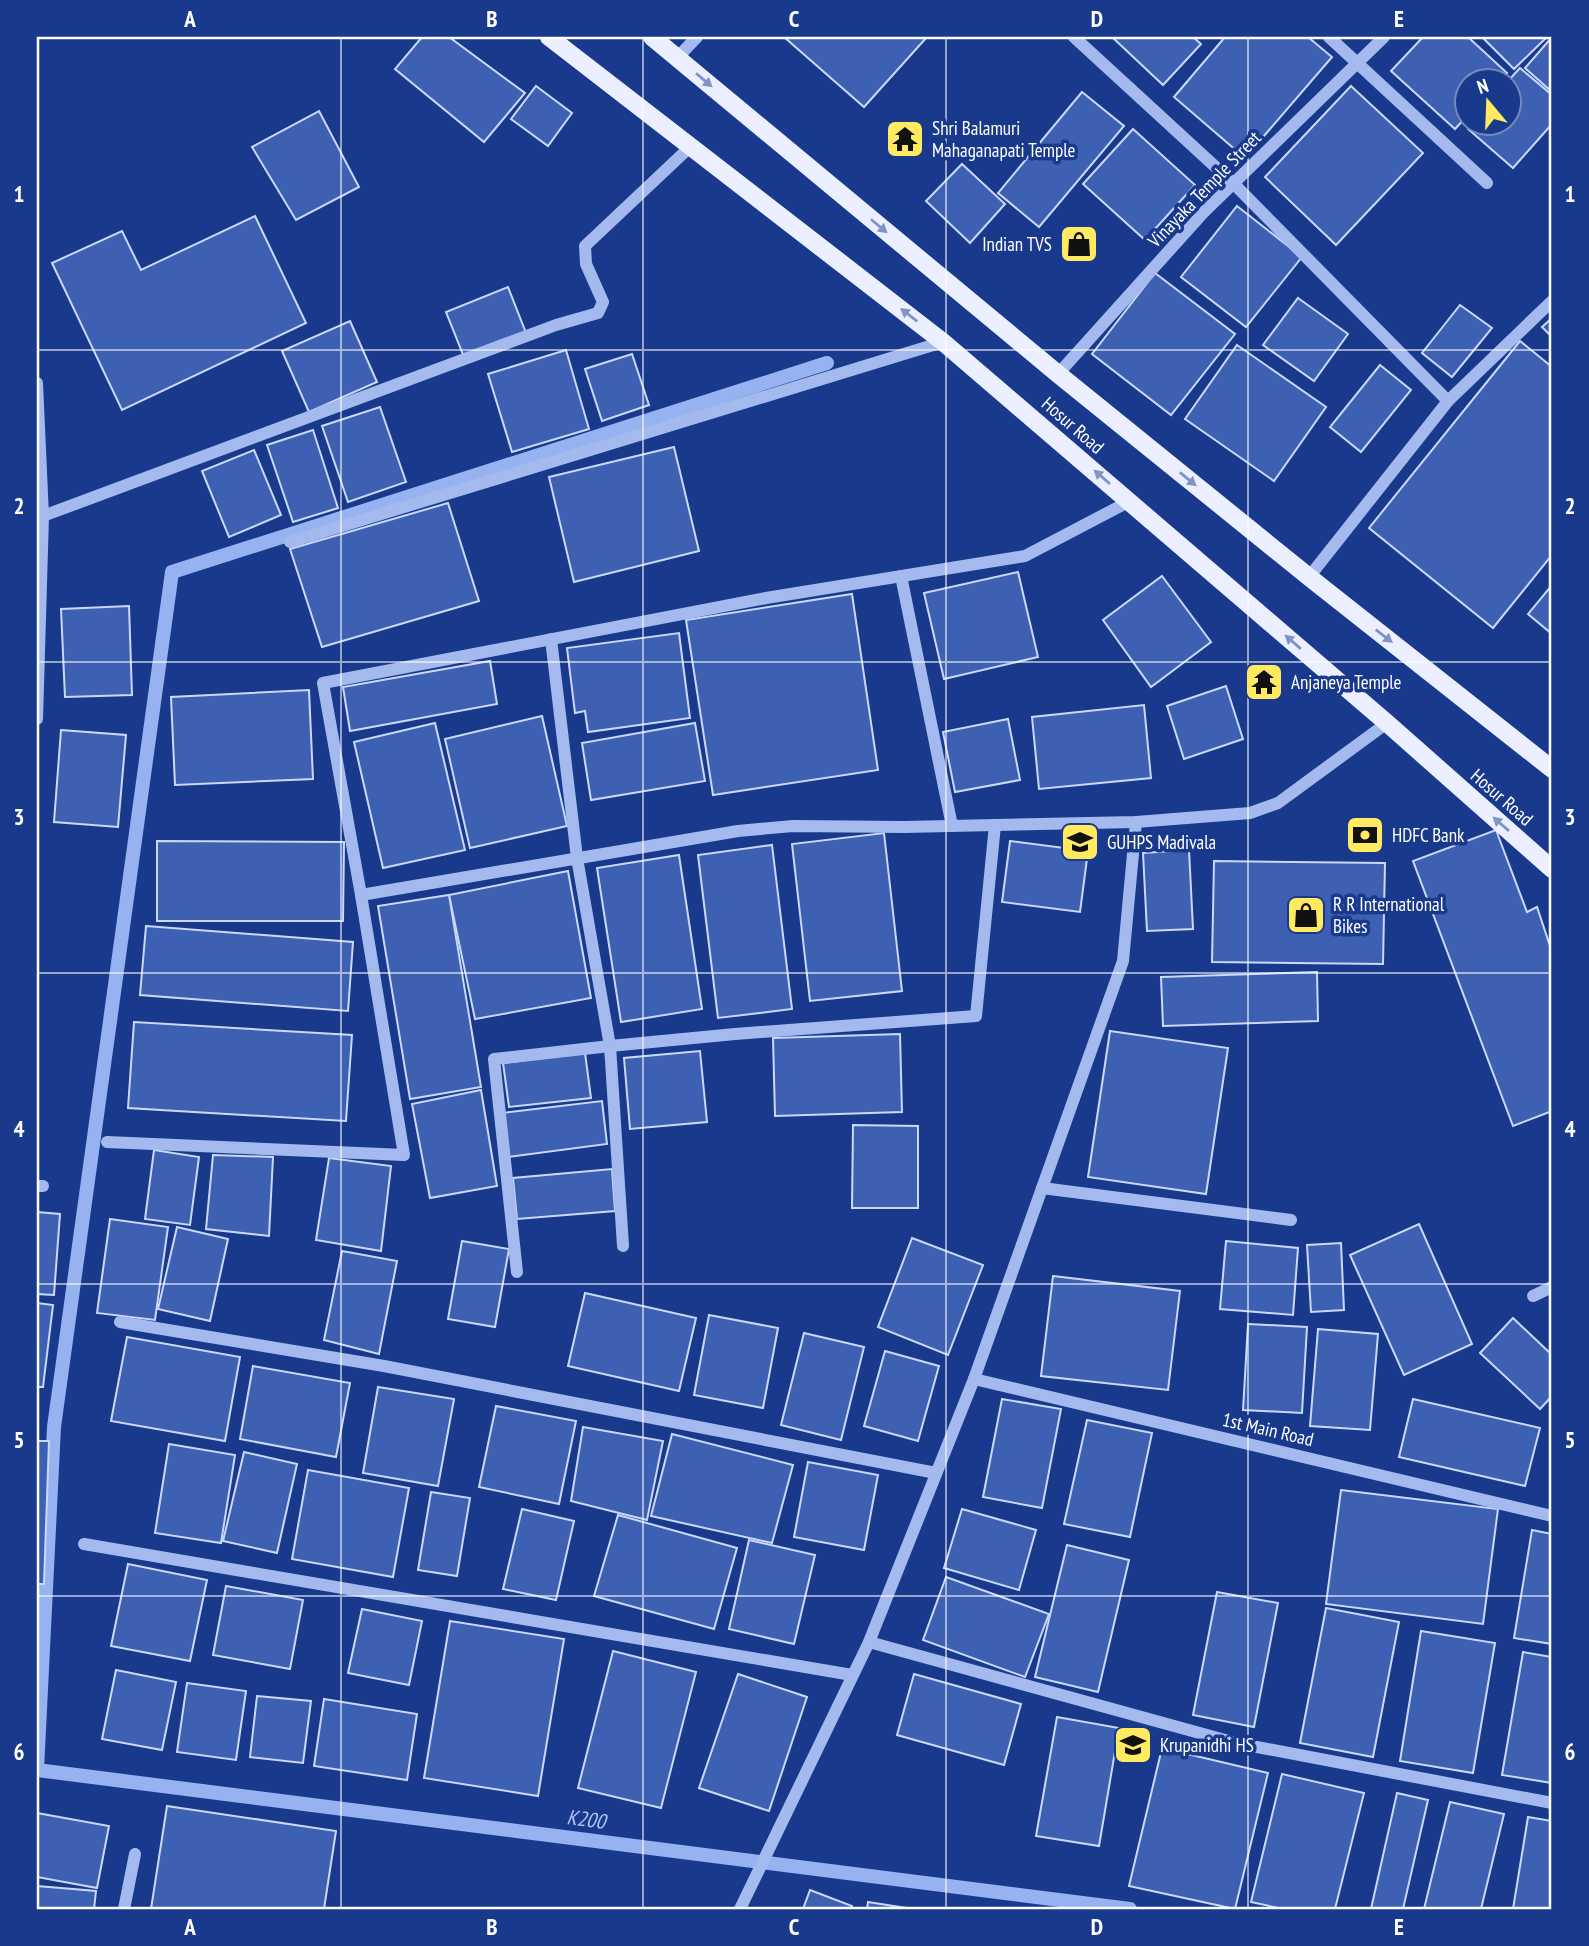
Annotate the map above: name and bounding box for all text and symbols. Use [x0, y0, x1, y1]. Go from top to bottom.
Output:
text: A [183, 4, 196, 33]
text: B [486, 4, 498, 33]
text: C [789, 4, 800, 33]
text: D [1091, 4, 1103, 33]
text: E [1394, 4, 1404, 33]
north arrow [1452, 66, 1522, 136]
one-way arrow [695, 73, 713, 88]
text: N [1474, 73, 1491, 99]
place label: Shri Balamuri Mahaganapati Temple [932, 116, 1076, 162]
temple icon: Shri Balamuri Mahaganapati Temple [884, 118, 926, 160]
street label: Vinayaka Temple Street [1142, 125, 1266, 253]
text: 1 [14, 179, 25, 208]
text: 1 [1565, 179, 1576, 208]
one-way arrow [871, 218, 888, 233]
shop icon: Indian TVS [1058, 223, 1100, 265]
place label: Indian TVS [982, 232, 1052, 256]
one-way arrow [900, 309, 918, 323]
street label: Hosur Road [1037, 391, 1109, 459]
one-way arrow [1093, 469, 1111, 485]
one-way arrow [1179, 471, 1196, 486]
text: 2 [14, 491, 25, 520]
text: 2 [1565, 491, 1576, 520]
one-way arrow [1375, 629, 1393, 644]
one-way arrow [1284, 634, 1302, 650]
temple icon: Anjaneya Temple [1243, 661, 1285, 703]
place label: Anjaneya Temple [1291, 670, 1402, 694]
street label: Hosur Road [1466, 763, 1538, 831]
text: 3 [14, 802, 25, 831]
text: 3 [1565, 802, 1576, 831]
bank icon: HDFC Bank [1344, 814, 1386, 856]
one-way arrow [1492, 816, 1510, 832]
school or university icon: GUHPS Madivala [1059, 821, 1101, 863]
place label: HDFC Bank [1392, 823, 1465, 847]
place label: GUHPS Madivala [1107, 830, 1216, 854]
place label: R R International Bikes [1333, 892, 1445, 938]
shop icon: R R International Bikes [1285, 894, 1327, 936]
text: 4 [14, 1114, 25, 1143]
text: 4 [1565, 1114, 1576, 1143]
street label: 1st Main Road [1220, 1407, 1316, 1451]
text: 5 [14, 1425, 25, 1454]
text: 5 [1565, 1425, 1576, 1454]
school or university icon: Krupanidhi HS [1112, 1724, 1154, 1766]
place label: Krupanidhi HS [1160, 1733, 1254, 1757]
text: 6 [14, 1737, 25, 1766]
text: 6 [1565, 1737, 1576, 1766]
water label: K200 [565, 1803, 609, 1835]
text: A [183, 1912, 196, 1941]
text: B [486, 1912, 498, 1941]
text: C [789, 1912, 800, 1941]
text: D [1091, 1912, 1103, 1941]
text: E [1394, 1912, 1404, 1941]

